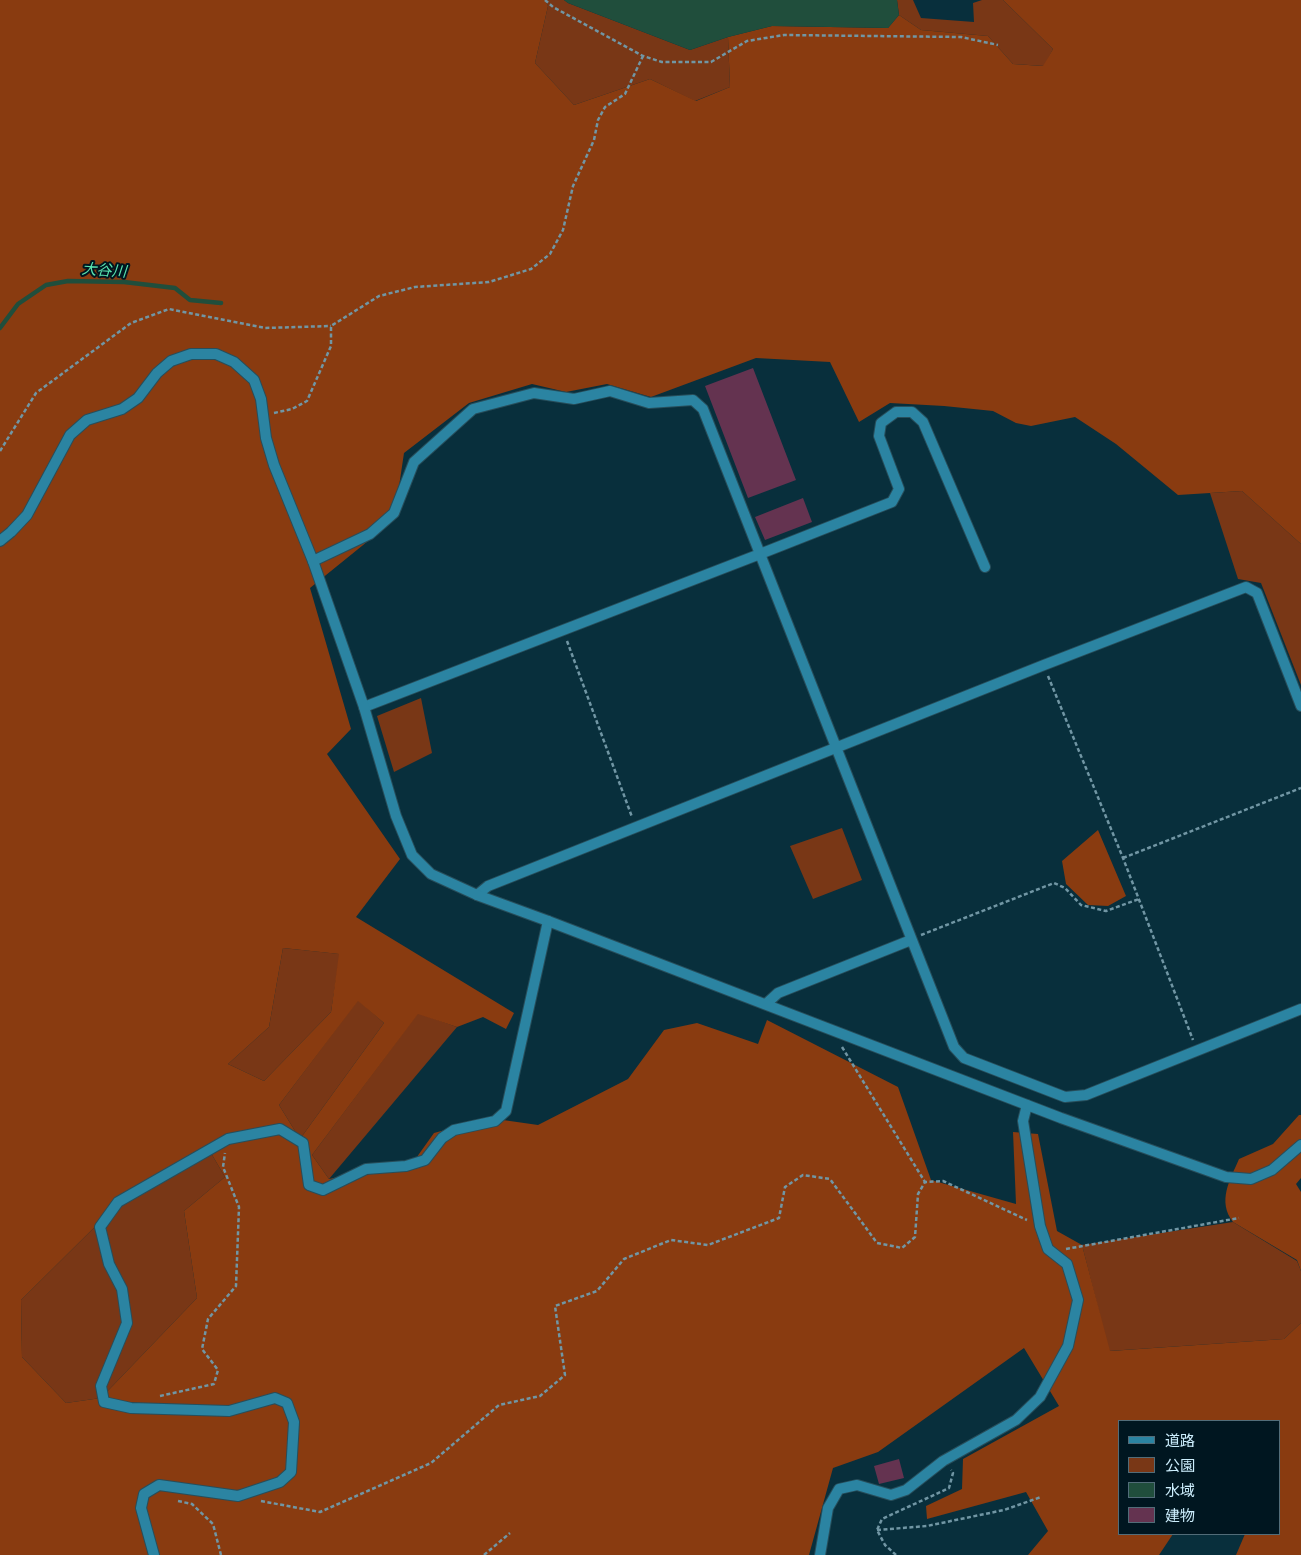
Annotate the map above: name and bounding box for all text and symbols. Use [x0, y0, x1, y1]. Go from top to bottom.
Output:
water label: 大谷川 [81, 260, 127, 282]
legend [1118, 1420, 1281, 1535]
text: 道路 [1165, 1430, 1195, 1450]
text: 公園 [1165, 1455, 1195, 1475]
text: 水域 [1165, 1480, 1195, 1500]
text: 建物 [1165, 1505, 1195, 1525]

